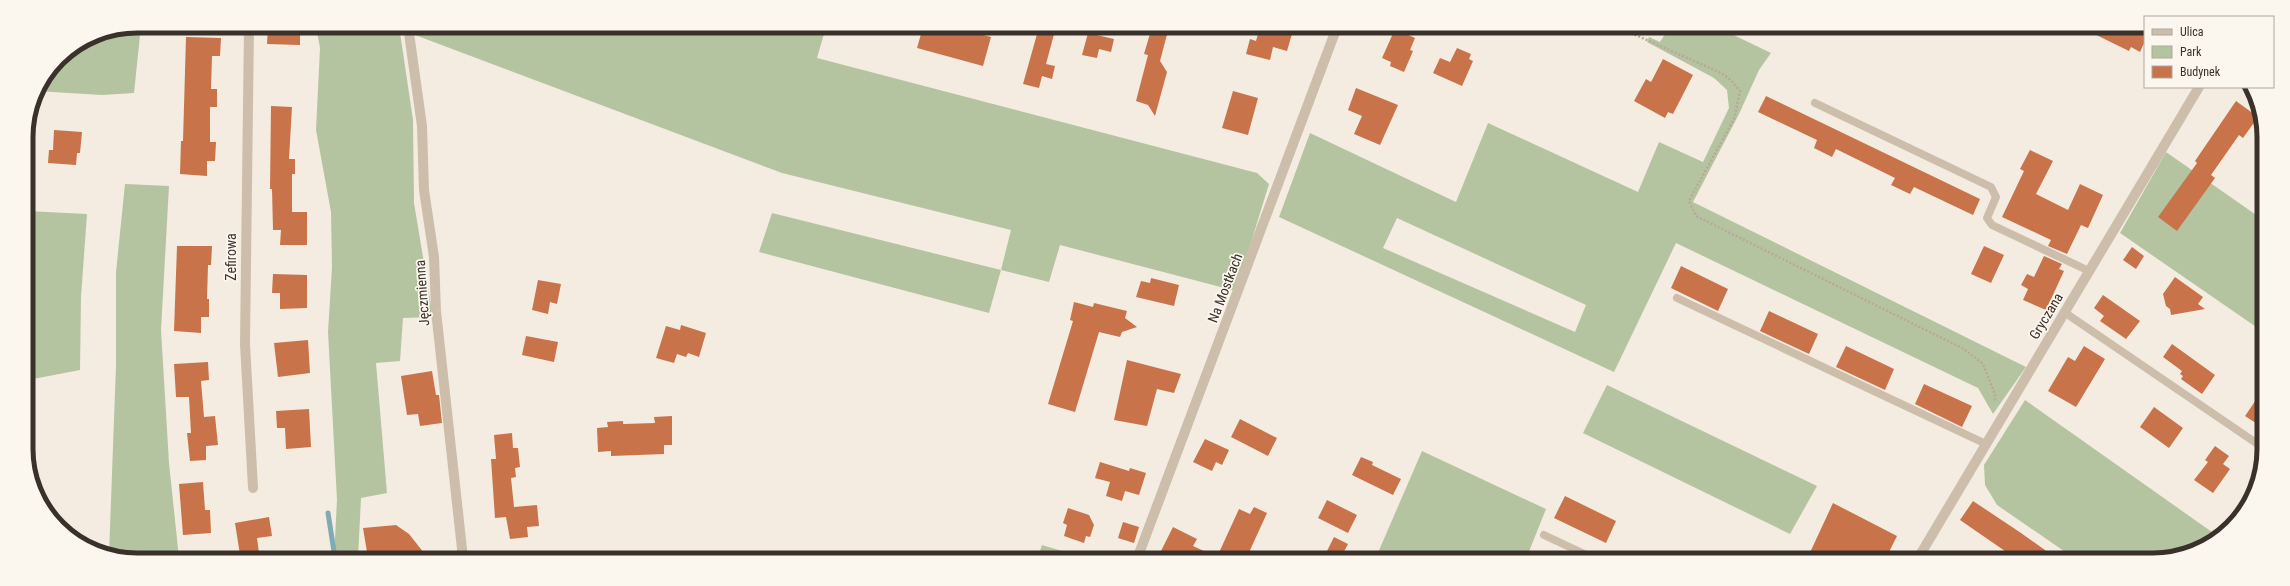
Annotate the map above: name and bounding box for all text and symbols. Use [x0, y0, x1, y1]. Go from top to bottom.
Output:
legend [2144, 16, 2274, 88]
text: Ulica [2180, 25, 2204, 39]
text: Park [2180, 45, 2202, 59]
text: Budynek [2180, 65, 2221, 79]
street label: Zefirowa [223, 233, 239, 281]
street label: Na Mostkach [1204, 251, 1246, 325]
street label: Jęczmienna [412, 259, 432, 327]
street label: Gryczana [2026, 290, 2066, 342]

